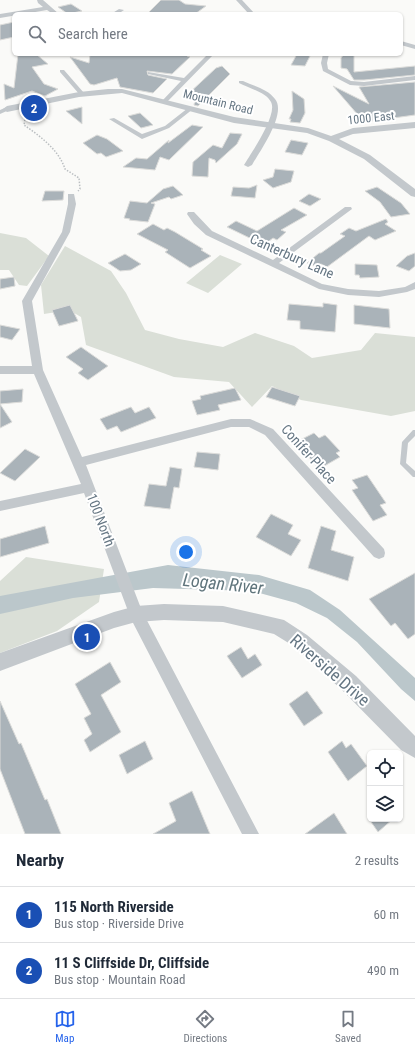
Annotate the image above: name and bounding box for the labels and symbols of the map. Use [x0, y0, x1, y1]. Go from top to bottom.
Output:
street label: Mountain Road [182, 87, 254, 117]
pin: 2 [21, 93, 47, 123]
street label: 1000 East [347, 109, 396, 127]
street label: Canterbury Lane [248, 230, 337, 282]
street label: Conifer Place [278, 421, 340, 487]
street label: 100 North [84, 491, 118, 549]
your location [176, 542, 196, 562]
water label: Logan River [182, 569, 265, 598]
pin: 1 [74, 622, 100, 652]
street label: Riverside Drive [286, 630, 374, 710]

